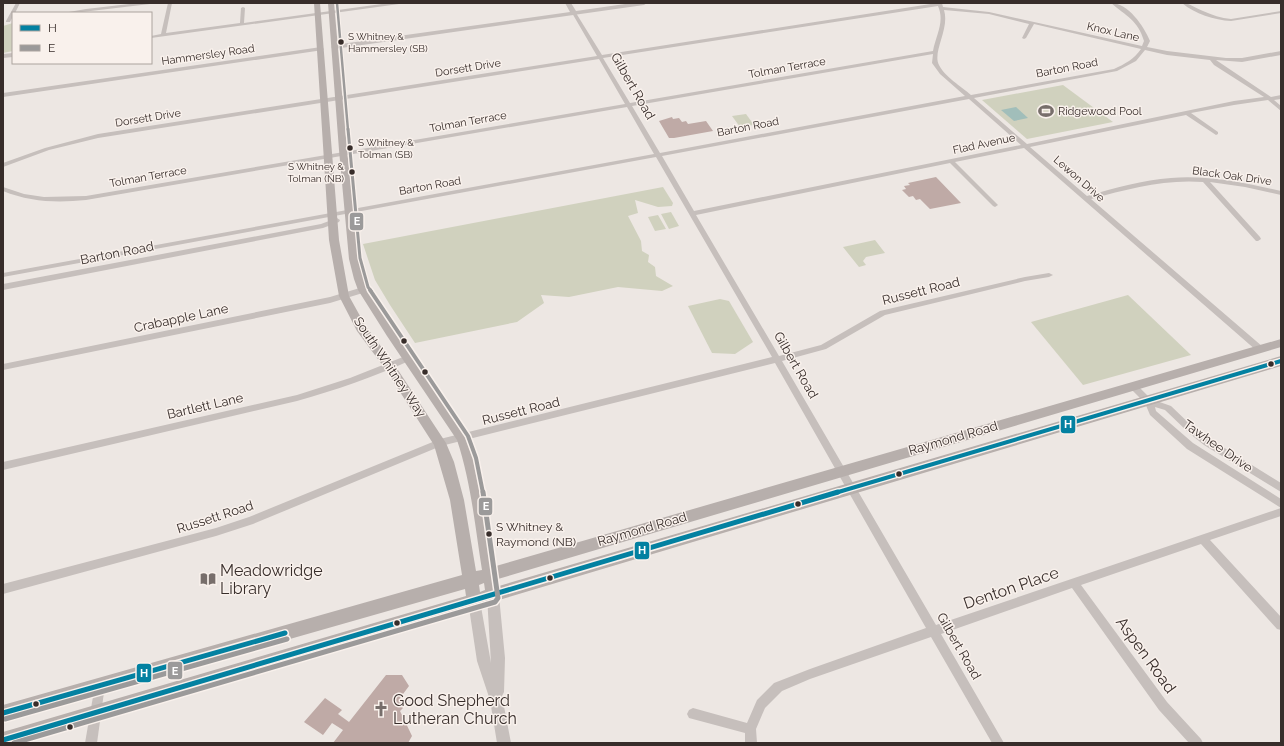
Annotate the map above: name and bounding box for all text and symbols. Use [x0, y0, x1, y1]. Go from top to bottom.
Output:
legend [12, 12, 152, 64]
street label: Knox Lane [1086, 20, 1141, 44]
text: H [48, 21, 57, 35]
place label: S Whitney & Hammersley (SB) [348, 31, 428, 54]
marker: S Whitney & Hammersley (SB) [336, 37, 346, 47]
text: E [48, 41, 55, 55]
street label: Hammersley Road [161, 42, 256, 68]
street label: Gilbert Road [608, 50, 658, 122]
street label: Tolman Terrace [747, 55, 827, 81]
street label: Dorsett Drive [434, 56, 502, 80]
street label: Barton Road [1035, 56, 1099, 80]
sports icon: Ridgewood Pool [1037, 102, 1055, 120]
place label: Ridgewood Pool [1058, 105, 1142, 118]
street label: Dorsett Drive [114, 106, 182, 130]
street label: Tolman Terrace [428, 109, 508, 135]
street label: Barton Road [716, 115, 780, 139]
street label: Flad Avenue [952, 131, 1017, 157]
place label: S Whitney & Tolman (SB) [358, 137, 414, 160]
marker: S Whitney & Tolman (SB) [345, 143, 355, 153]
street label: Lewon Drive [1051, 153, 1108, 205]
place label: S Whitney & Tolman (NB) [288, 161, 344, 184]
street label: Tolman Terrace [108, 164, 188, 190]
street label: Black Oak Drive [1191, 164, 1273, 188]
marker: S Whitney & Tolman (NB) [347, 167, 357, 177]
street label: Barton Road [398, 174, 462, 198]
line badge: E [349, 212, 364, 231]
text: E [354, 215, 361, 228]
street label: Barton Road [79, 239, 155, 267]
street label: Russett Road [881, 274, 961, 308]
street label: Crabapple Lane [132, 301, 230, 335]
street label: South Whitney Way [351, 314, 429, 420]
street label: Gilbert Road [771, 329, 821, 401]
unlabelled marker [399, 336, 409, 346]
unlabelled marker [1266, 359, 1276, 369]
unlabelled marker [420, 367, 430, 377]
street label: Bartlett Lane [165, 390, 245, 422]
street label: Russett Road [481, 394, 561, 428]
line badge: H [1060, 415, 1076, 434]
street label: Tawhee Drive [1180, 417, 1256, 476]
street label: Raymond Road [907, 418, 999, 458]
text: H [1064, 418, 1072, 431]
unlabelled marker [894, 469, 904, 479]
line badge: E [478, 497, 493, 516]
street label: Russett Road [175, 498, 255, 536]
unlabelled marker [793, 499, 803, 509]
text: E [483, 500, 490, 513]
street label: Raymond Road [596, 509, 688, 549]
place label: S Whitney & Raymond (NB) [496, 520, 576, 549]
marker: S Whitney & Raymond (NB) [484, 529, 494, 539]
line badge: H [634, 541, 650, 560]
text: H [638, 544, 646, 557]
place label: Meadowridge Library [220, 561, 323, 598]
street label: Denton Place [961, 563, 1061, 613]
library icon: Meadowridge Library [199, 570, 217, 588]
unlabelled marker [545, 573, 555, 583]
street label: Gilbert Road [934, 610, 984, 682]
street label: Aspen Road [1112, 613, 1180, 697]
unlabelled marker [392, 618, 402, 628]
line badge: E [167, 661, 183, 680]
line badge: H [136, 663, 152, 683]
text: E [172, 665, 179, 678]
text: H [140, 667, 148, 680]
place label: Good Shepherd Lutheran Church [393, 691, 517, 728]
unlabelled marker [31, 699, 41, 709]
church icon: Good Shepherd Lutheran Church [372, 700, 390, 718]
unlabelled marker [65, 722, 75, 732]

